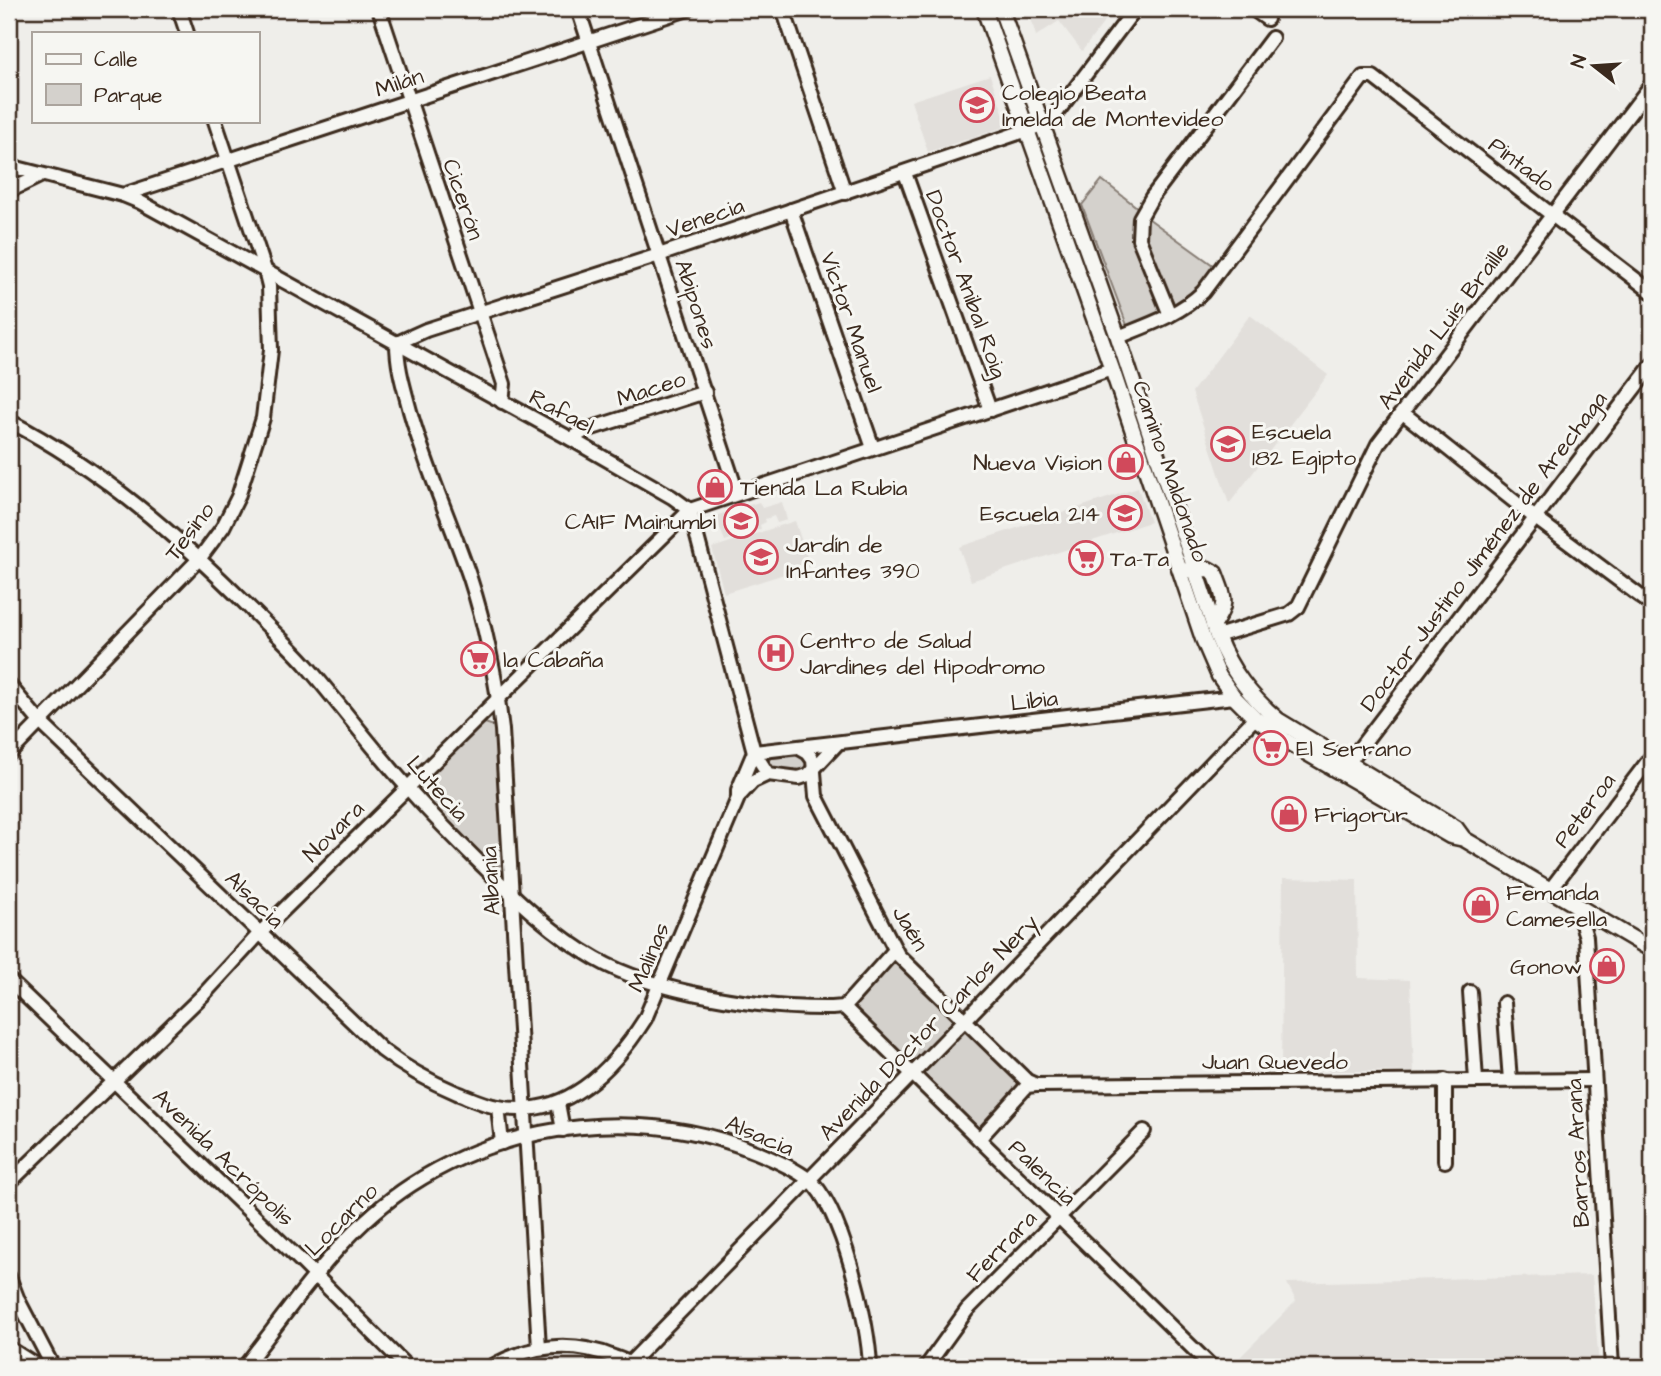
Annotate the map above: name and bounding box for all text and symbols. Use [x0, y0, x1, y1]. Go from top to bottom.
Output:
legend [32, 32, 259, 122]
north arrow [1560, 32, 1630, 102]
text: Calle [94, 45, 138, 74]
text: N [1565, 52, 1594, 71]
street label: Milán [371, 60, 428, 106]
place label: Colegio Beata Imelda de Montevideo [1002, 77, 1223, 135]
text: Parque [94, 81, 162, 110]
school or university icon: Colegio Beata Imelda de Montevideo [958, 86, 996, 124]
street label: Pintado [1482, 129, 1561, 200]
street label: Cicerón [434, 154, 492, 244]
street label: Doctor Anibal Roig [916, 186, 1015, 383]
street label: Venecia [662, 190, 749, 246]
street label: Avenida Luis Braille [1370, 235, 1518, 416]
street label: Víctor Manuel [812, 248, 890, 397]
street label: Abipones [667, 255, 726, 353]
street label: Maceo [613, 363, 690, 415]
street label: Camino Maldonado [1124, 376, 1216, 566]
street label: Rafael [523, 381, 600, 442]
street label: Doctor Justino Jiménez de Arechaga [1353, 385, 1616, 719]
place label: Escuela 182 Egipto [1252, 416, 1356, 475]
school or university icon: Escuela 182 Egipto [1209, 425, 1247, 463]
shop icon: Nueva Vision [1107, 443, 1145, 481]
place label: Nueva Vision [973, 447, 1102, 479]
shop icon: Tienda La Rubia [696, 468, 734, 506]
place label: Tienda La Rubia [740, 472, 908, 504]
school or university icon: Escuela 214 [1106, 494, 1144, 532]
street label: Tesino [157, 495, 223, 568]
place label: Escuela 214 [980, 498, 1100, 530]
school or university icon: CAIF Mainumbi [722, 502, 760, 540]
place label: CAIF Mainumbi [565, 506, 717, 538]
place label: Jardín de Infantes 390 [786, 529, 920, 587]
school or university icon: Jardín de Infantes 390 [742, 538, 780, 576]
supermarket icon: Ta-Ta [1067, 539, 1105, 577]
place label: Ta-Ta [1110, 543, 1170, 575]
place label: Centro de Salud Jardines del Hipodromo [800, 625, 1045, 683]
hospital icon: Centro de Salud Jardines del Hipodromo [757, 634, 795, 672]
supermarket icon: la Cabaña [459, 640, 497, 678]
place label: la Cabaña [503, 644, 604, 676]
street label: Libia [1009, 682, 1060, 720]
supermarket icon: El Serrano [1252, 729, 1290, 767]
place label: El Serrano [1296, 733, 1411, 765]
street label: Lutecia [399, 749, 476, 829]
street label: Peteroa [1546, 766, 1624, 855]
street label: Novara [296, 794, 372, 870]
shop icon: Frigorur [1270, 795, 1308, 833]
place label: Frigorur [1314, 799, 1408, 832]
street label: Albania [473, 845, 509, 917]
street label: Alsacia [218, 863, 291, 936]
place label: Femanda Camesella [1506, 877, 1608, 935]
shop icon: Femanda Camesella [1462, 886, 1500, 924]
street label: Jaén [884, 900, 936, 957]
street label: Avenida Doctor Carlos Nery [812, 907, 1047, 1149]
street label: Malinas [620, 918, 678, 997]
shop icon: Gonow [1588, 947, 1626, 985]
place label: Gonow [1510, 951, 1582, 983]
street label: Juan Quevedo [1202, 1046, 1348, 1078]
street label: Barros Arana [1558, 1077, 1598, 1228]
street label: Avenida Acrópolis [145, 1082, 301, 1234]
street label: Alsacia [721, 1107, 799, 1165]
street label: Palencia [1001, 1132, 1084, 1213]
street label: Locarno [298, 1176, 386, 1264]
street label: Ferrara [959, 1203, 1045, 1290]

